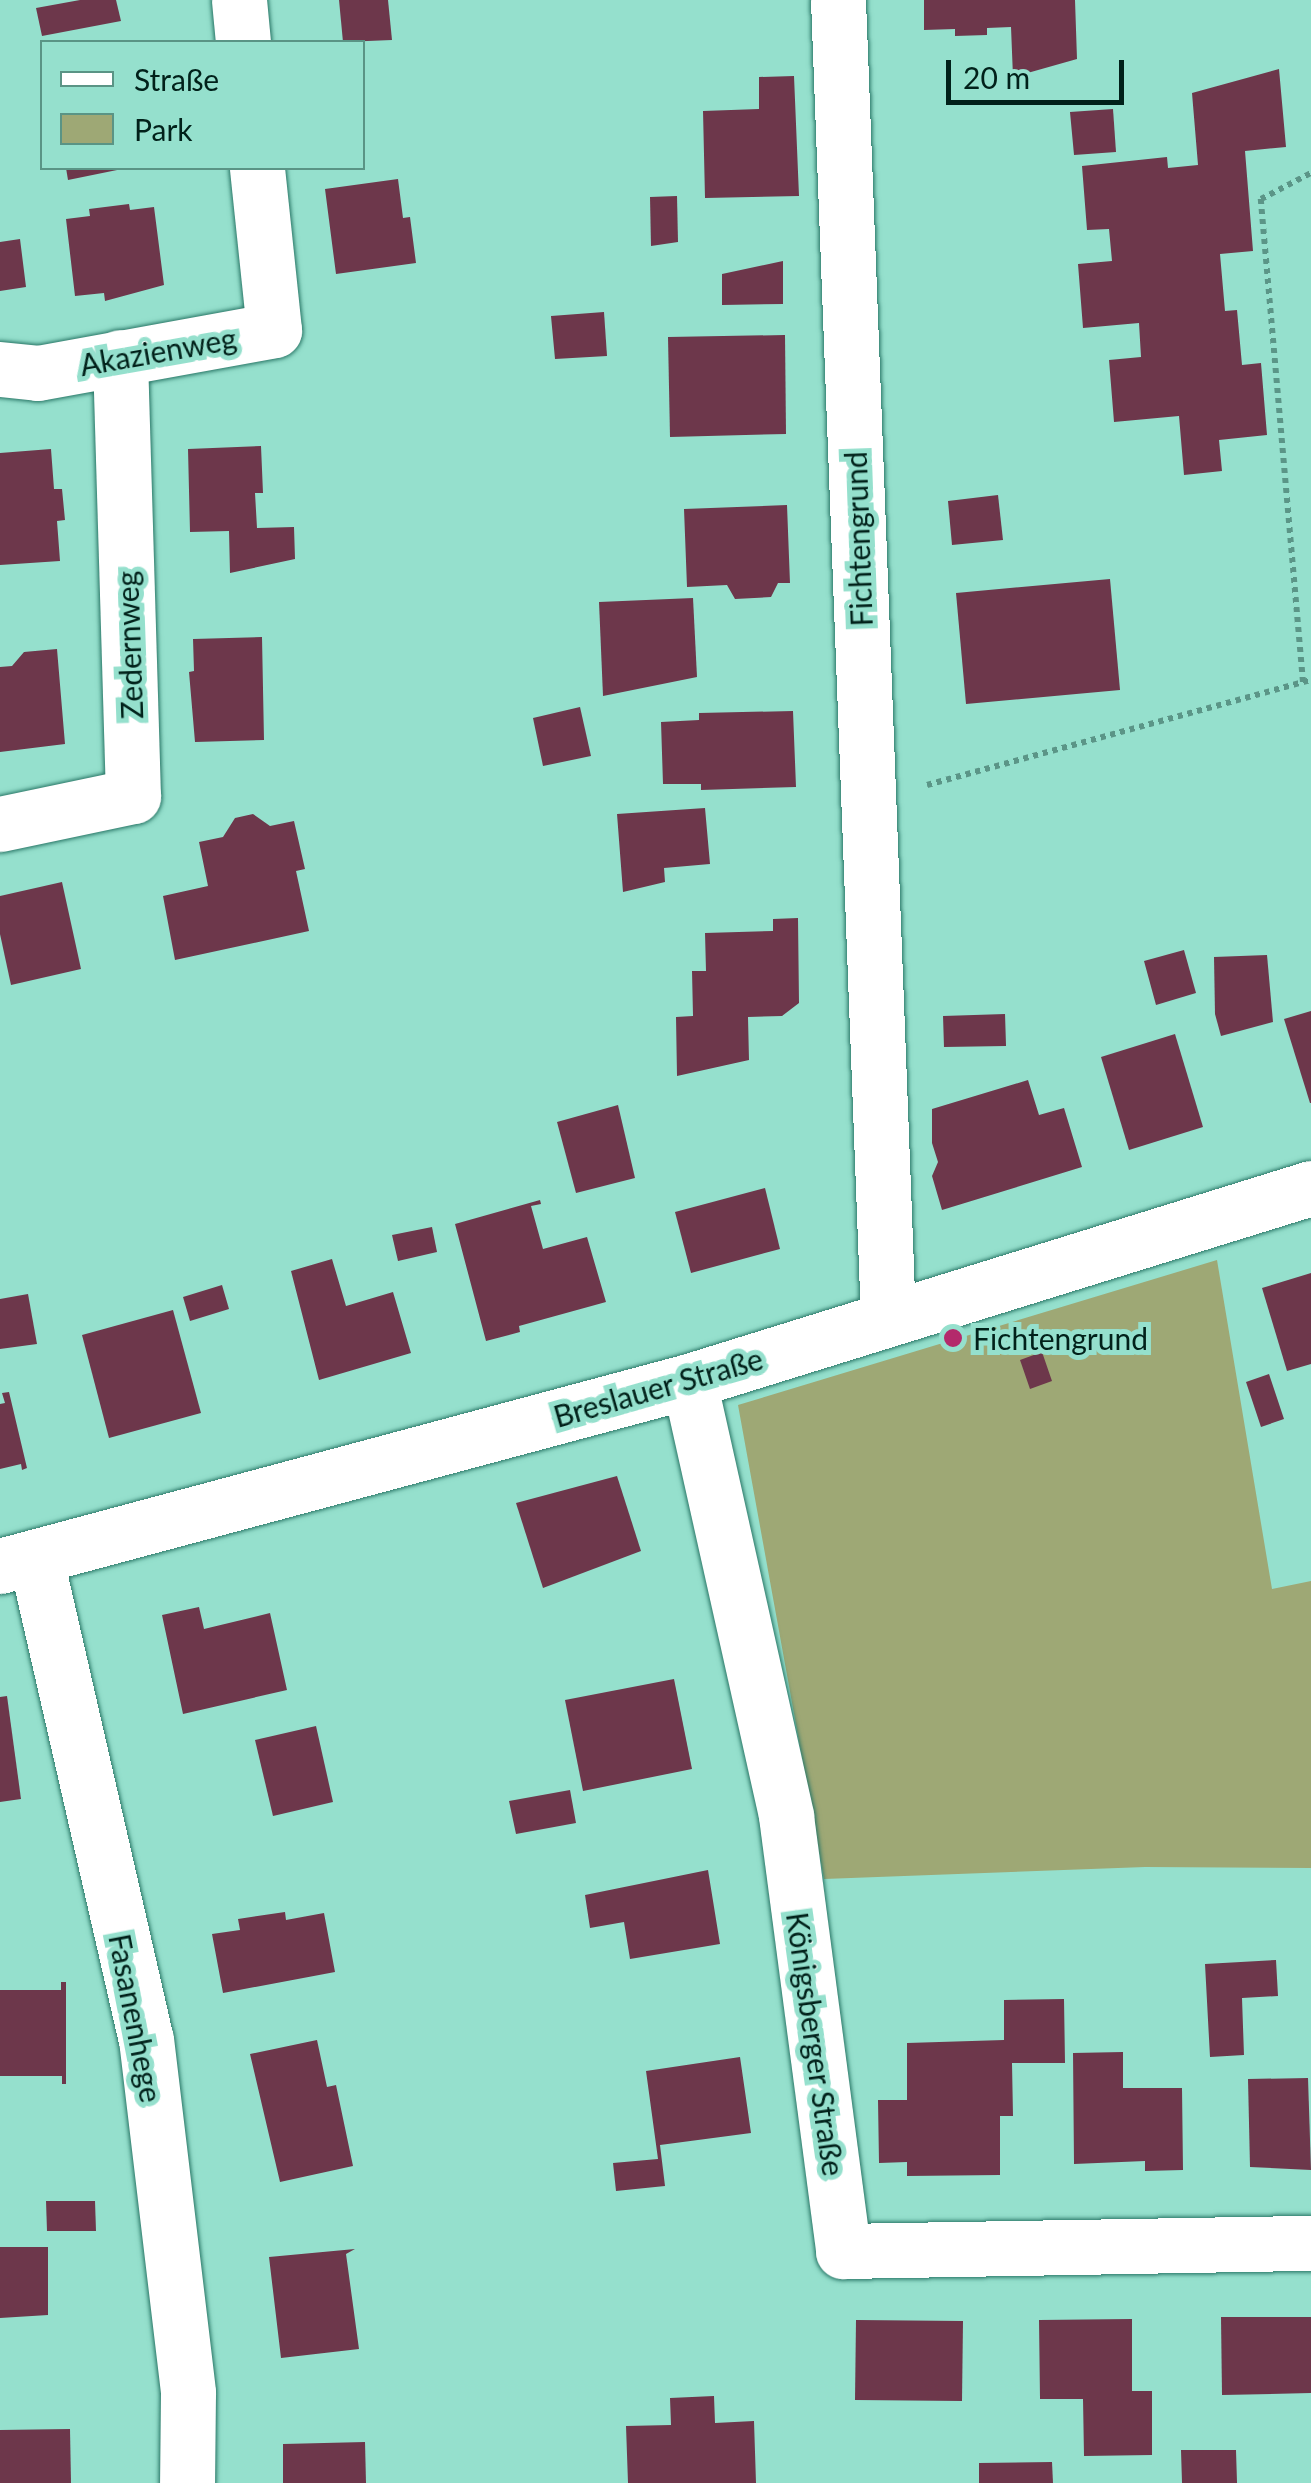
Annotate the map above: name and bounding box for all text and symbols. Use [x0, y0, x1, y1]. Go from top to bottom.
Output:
legend [40, 40, 365, 170]
scale bar [951, 40, 1128, 102]
text: 20 m [963, 59, 1030, 95]
text: Straße [134, 61, 219, 97]
text: Park [134, 111, 193, 147]
street label: Akazienweg [77, 320, 239, 382]
street label: Fichtengrund [837, 451, 879, 627]
street label: Zedernweg [108, 570, 150, 720]
place label: Fichtengrund [973, 1320, 1148, 1356]
marker: Fichtengrund [942, 1327, 964, 1349]
street label: Breslauer Straße [549, 1340, 767, 1434]
street label: Königsberger Straße [780, 1910, 852, 2178]
street label: Fasanenhege [102, 1931, 170, 2105]

